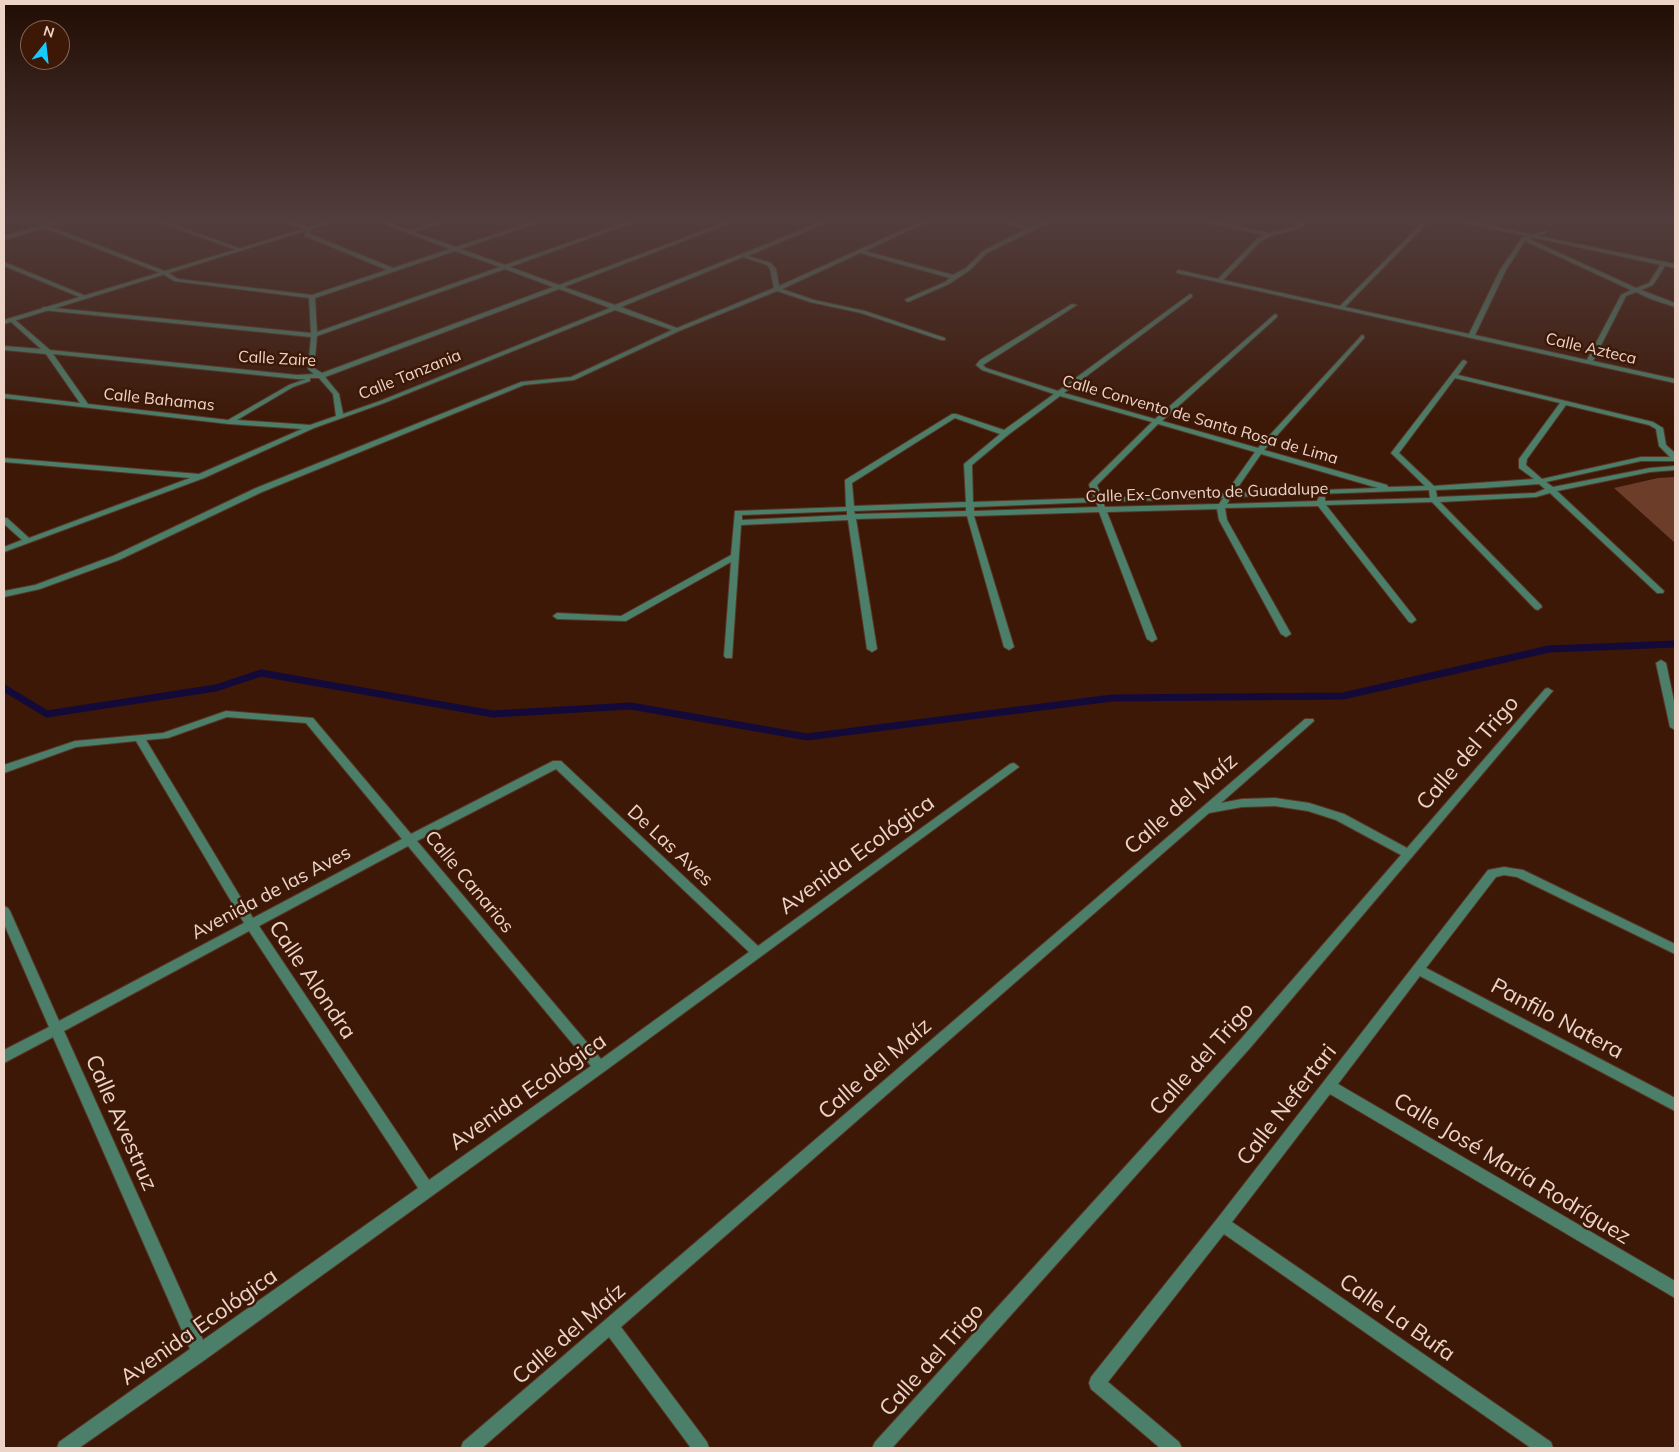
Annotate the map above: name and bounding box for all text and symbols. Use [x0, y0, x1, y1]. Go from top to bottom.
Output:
north arrow [20, 20, 70, 70]
text: N [41, 21, 56, 42]
street label: Calle Azteca [1544, 329, 1638, 369]
street label: Calle Tanzania [356, 346, 464, 404]
street label: Calle Zaire [238, 347, 316, 371]
street label: Calle Convento de Santa Rosa de Lima [1060, 371, 1340, 469]
street label: Calle Bahamas [102, 385, 216, 415]
street label: Calle Ex-Convento de Guadalupe [1085, 479, 1329, 507]
street label: Calle del Trigo [1411, 690, 1525, 816]
street label: Calle del Maíz [1119, 748, 1243, 860]
street label: Avenida Ecológica [774, 790, 940, 920]
street label: De Las Aves [622, 801, 718, 891]
street label: Calle Canarios [420, 826, 518, 938]
street label: Avenida de las Aves [187, 841, 355, 945]
street label: Calle Alondra [263, 916, 361, 1044]
street label: Panfilo Natera [1486, 973, 1628, 1065]
street label: Calle del Trigo [1144, 997, 1260, 1121]
street label: Calle del Maíz [813, 1013, 937, 1125]
street label: Avenida Ecológica [444, 1028, 612, 1156]
street label: Calle Nefertari [1232, 1039, 1342, 1171]
street label: Calle Avestruz [79, 1051, 163, 1195]
street label: Calle José María Rodríguez [1389, 1088, 1635, 1250]
street label: Avenida Ecológica [115, 1263, 283, 1391]
street label: Calle La Bufa [1334, 1268, 1460, 1368]
street label: Calle del Maíz [507, 1278, 631, 1390]
street label: Calle del Trigo [874, 1298, 990, 1422]

